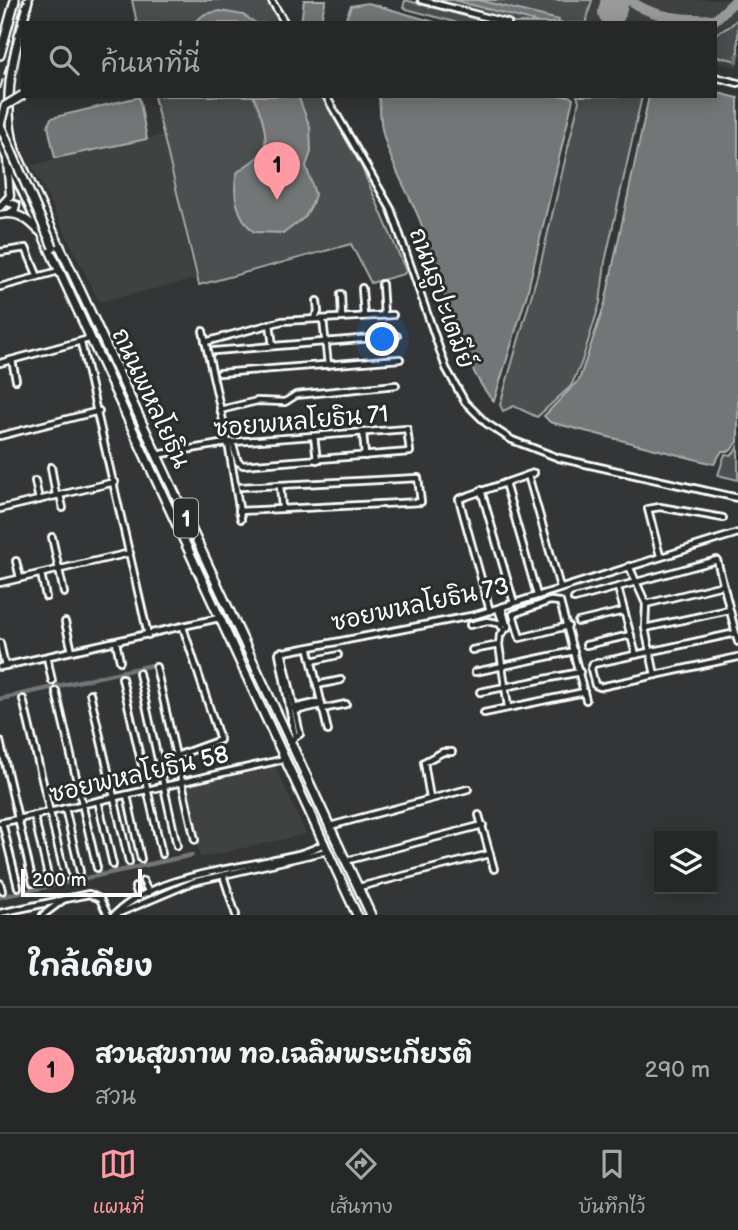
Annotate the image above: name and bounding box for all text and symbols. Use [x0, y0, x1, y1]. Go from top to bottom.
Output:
search box [21, 21, 717, 98]
icon: search [45, 41, 83, 79]
text: ค้นหาที่นี่ [101, 49, 200, 80]
pin: 1 [254, 142, 300, 200]
street label: ถนนธูปะเตมีย์ [400, 223, 482, 373]
your location [365, 322, 399, 356]
street label: ถนนพหลโยธิน [105, 323, 198, 473]
street label: ซอยพหลโยธิน 71 [212, 397, 390, 444]
road number: 1 [174, 498, 198, 538]
street label: ซอยพหลโยธิน 73 [328, 570, 512, 637]
street label: ซอยพหลโยธิน 58 [46, 738, 231, 809]
map controls [654, 831, 717, 894]
button: layers [654, 831, 717, 894]
scale bar [21, 866, 142, 898]
text: 200 m [32, 869, 86, 892]
text: ใกล้เคียง [28, 949, 153, 985]
text: สวนสุขภาพ ทอ.เฉลิมพระเกียรติ [95, 1040, 472, 1071]
text: 1 [46, 1056, 56, 1084]
text: 290 m [644, 1056, 710, 1084]
text: สวน [95, 1083, 136, 1111]
tab: แผนที่ [93, 1145, 144, 1220]
tab: เส้นทาง [330, 1145, 393, 1220]
tab: บันทึกไว้ [578, 1145, 645, 1220]

